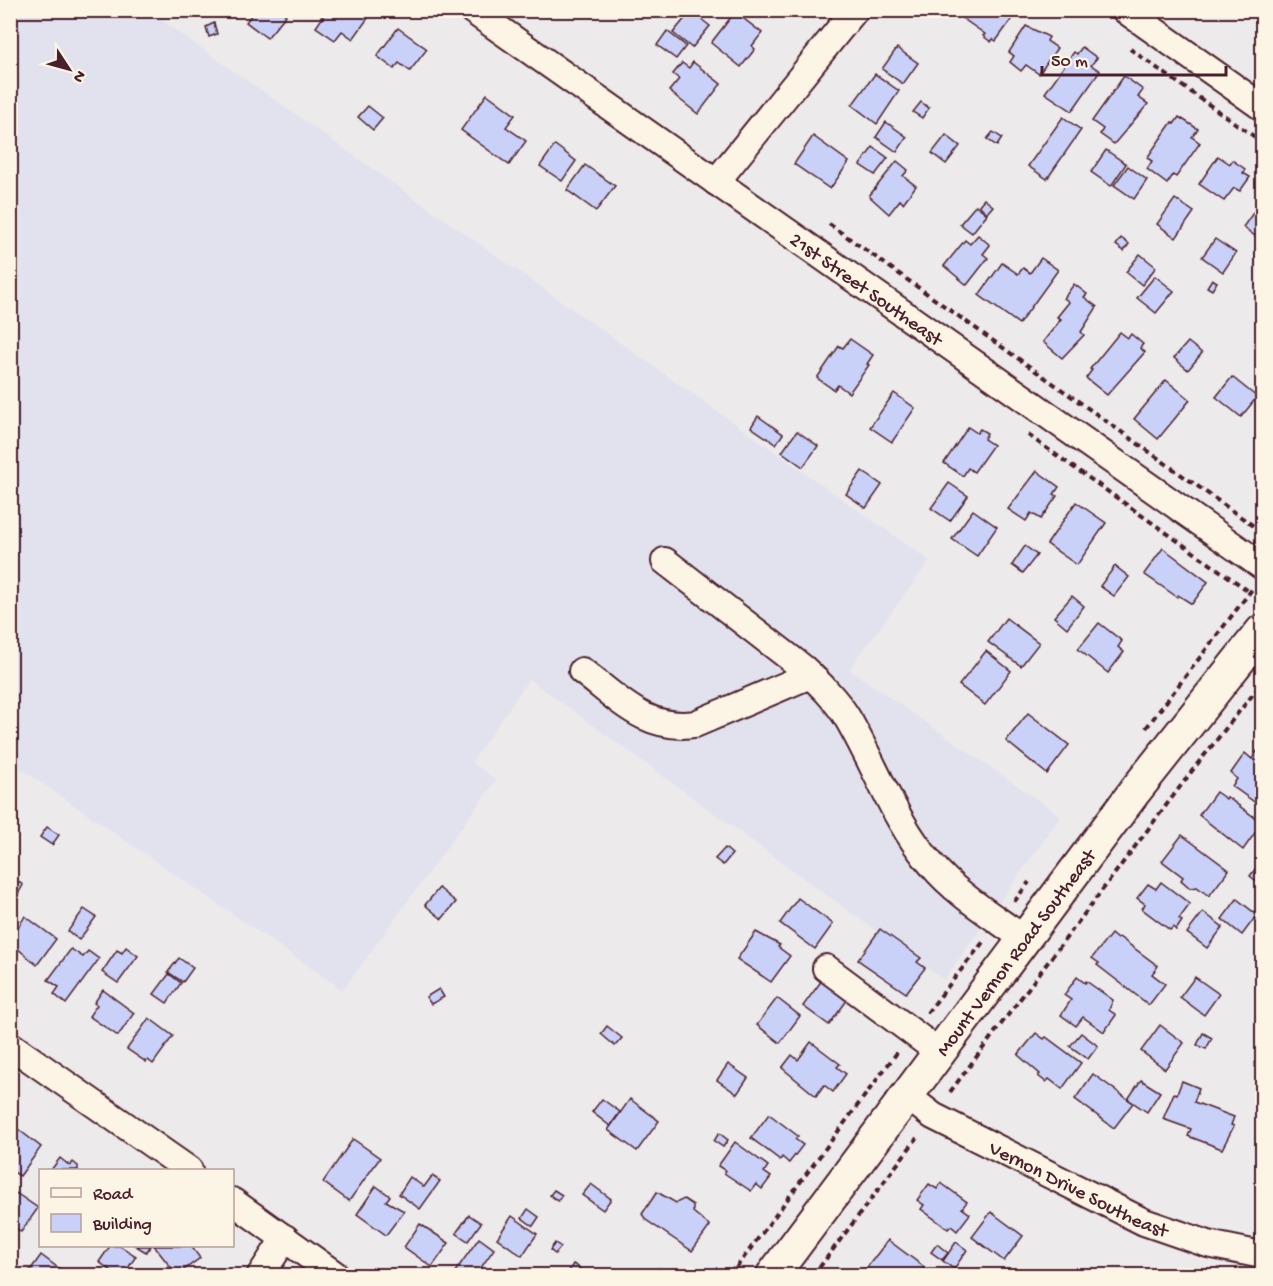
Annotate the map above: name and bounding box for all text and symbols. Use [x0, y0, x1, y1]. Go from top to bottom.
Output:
north arrow [39, 39, 99, 99]
scale bar [1042, 39, 1226, 77]
text: 50 m [1051, 52, 1088, 73]
text: N [67, 66, 89, 86]
street label: 21st Street Southeast [784, 229, 947, 353]
street label: Mount Vernon Road Southeast [933, 845, 1103, 1062]
street label: Vernon Drive Southeast [984, 1138, 1172, 1245]
legend [39, 1169, 234, 1247]
text: Road [93, 1185, 134, 1206]
text: Building [92, 1215, 152, 1236]

